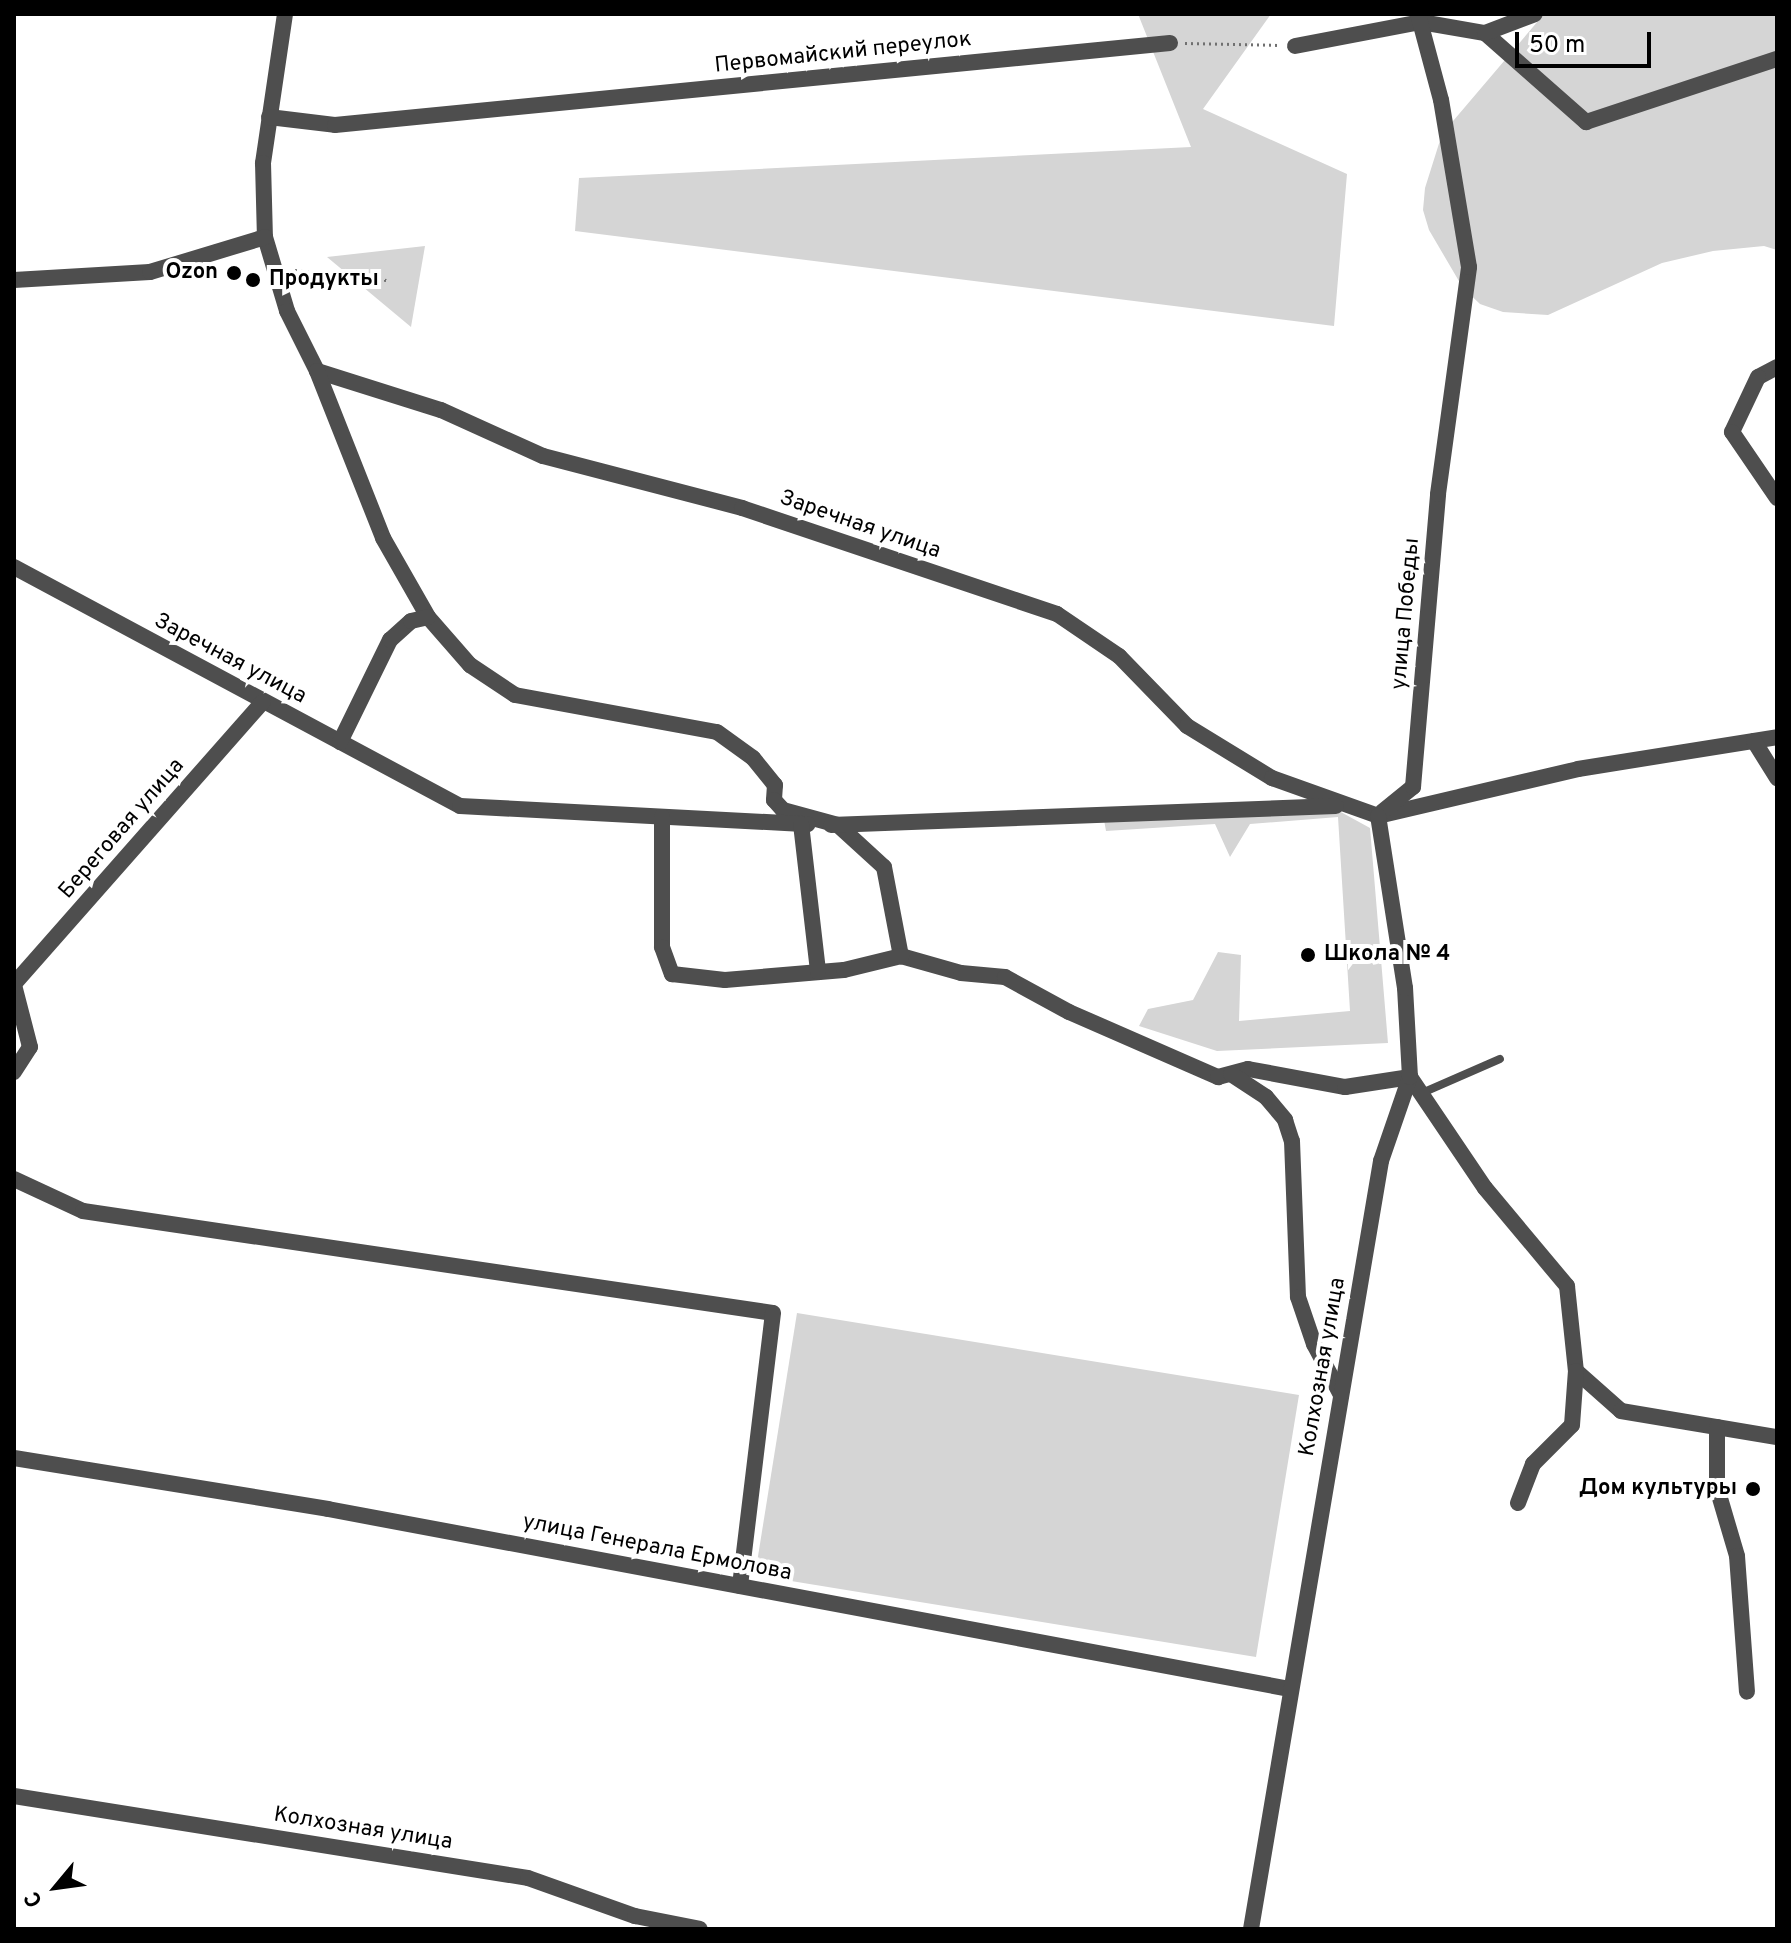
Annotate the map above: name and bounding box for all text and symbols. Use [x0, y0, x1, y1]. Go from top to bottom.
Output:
scale bar [1519, 16, 1655, 66]
street label: Первомайский переулок [713, 26, 973, 80]
text: 50 m [1529, 31, 1585, 61]
place label: Ozon [165, 260, 218, 286]
marker: Ozon [225, 264, 243, 282]
place label: Продукты [269, 267, 379, 293]
marker: Продукты [244, 271, 262, 289]
street label: Заречная улица [776, 485, 944, 565]
street label: улица Победы [1386, 537, 1426, 691]
street label: Заречная улица [149, 608, 311, 710]
street label: Береговая улица [54, 753, 190, 905]
place label: Школа № 4 [1324, 942, 1450, 968]
marker: Школа № 4 [1299, 946, 1317, 964]
street label: Колхозная улица [1294, 1276, 1352, 1458]
place label: Дом культуры [1579, 1476, 1737, 1502]
marker: Дом культуры [1744, 1480, 1762, 1498]
street label: улица Генерала Ермолова [520, 1509, 794, 1587]
street label: Колхозная улица [272, 1802, 454, 1856]
north arrow [16, 1847, 96, 1927]
text: С [19, 1886, 50, 1912]

